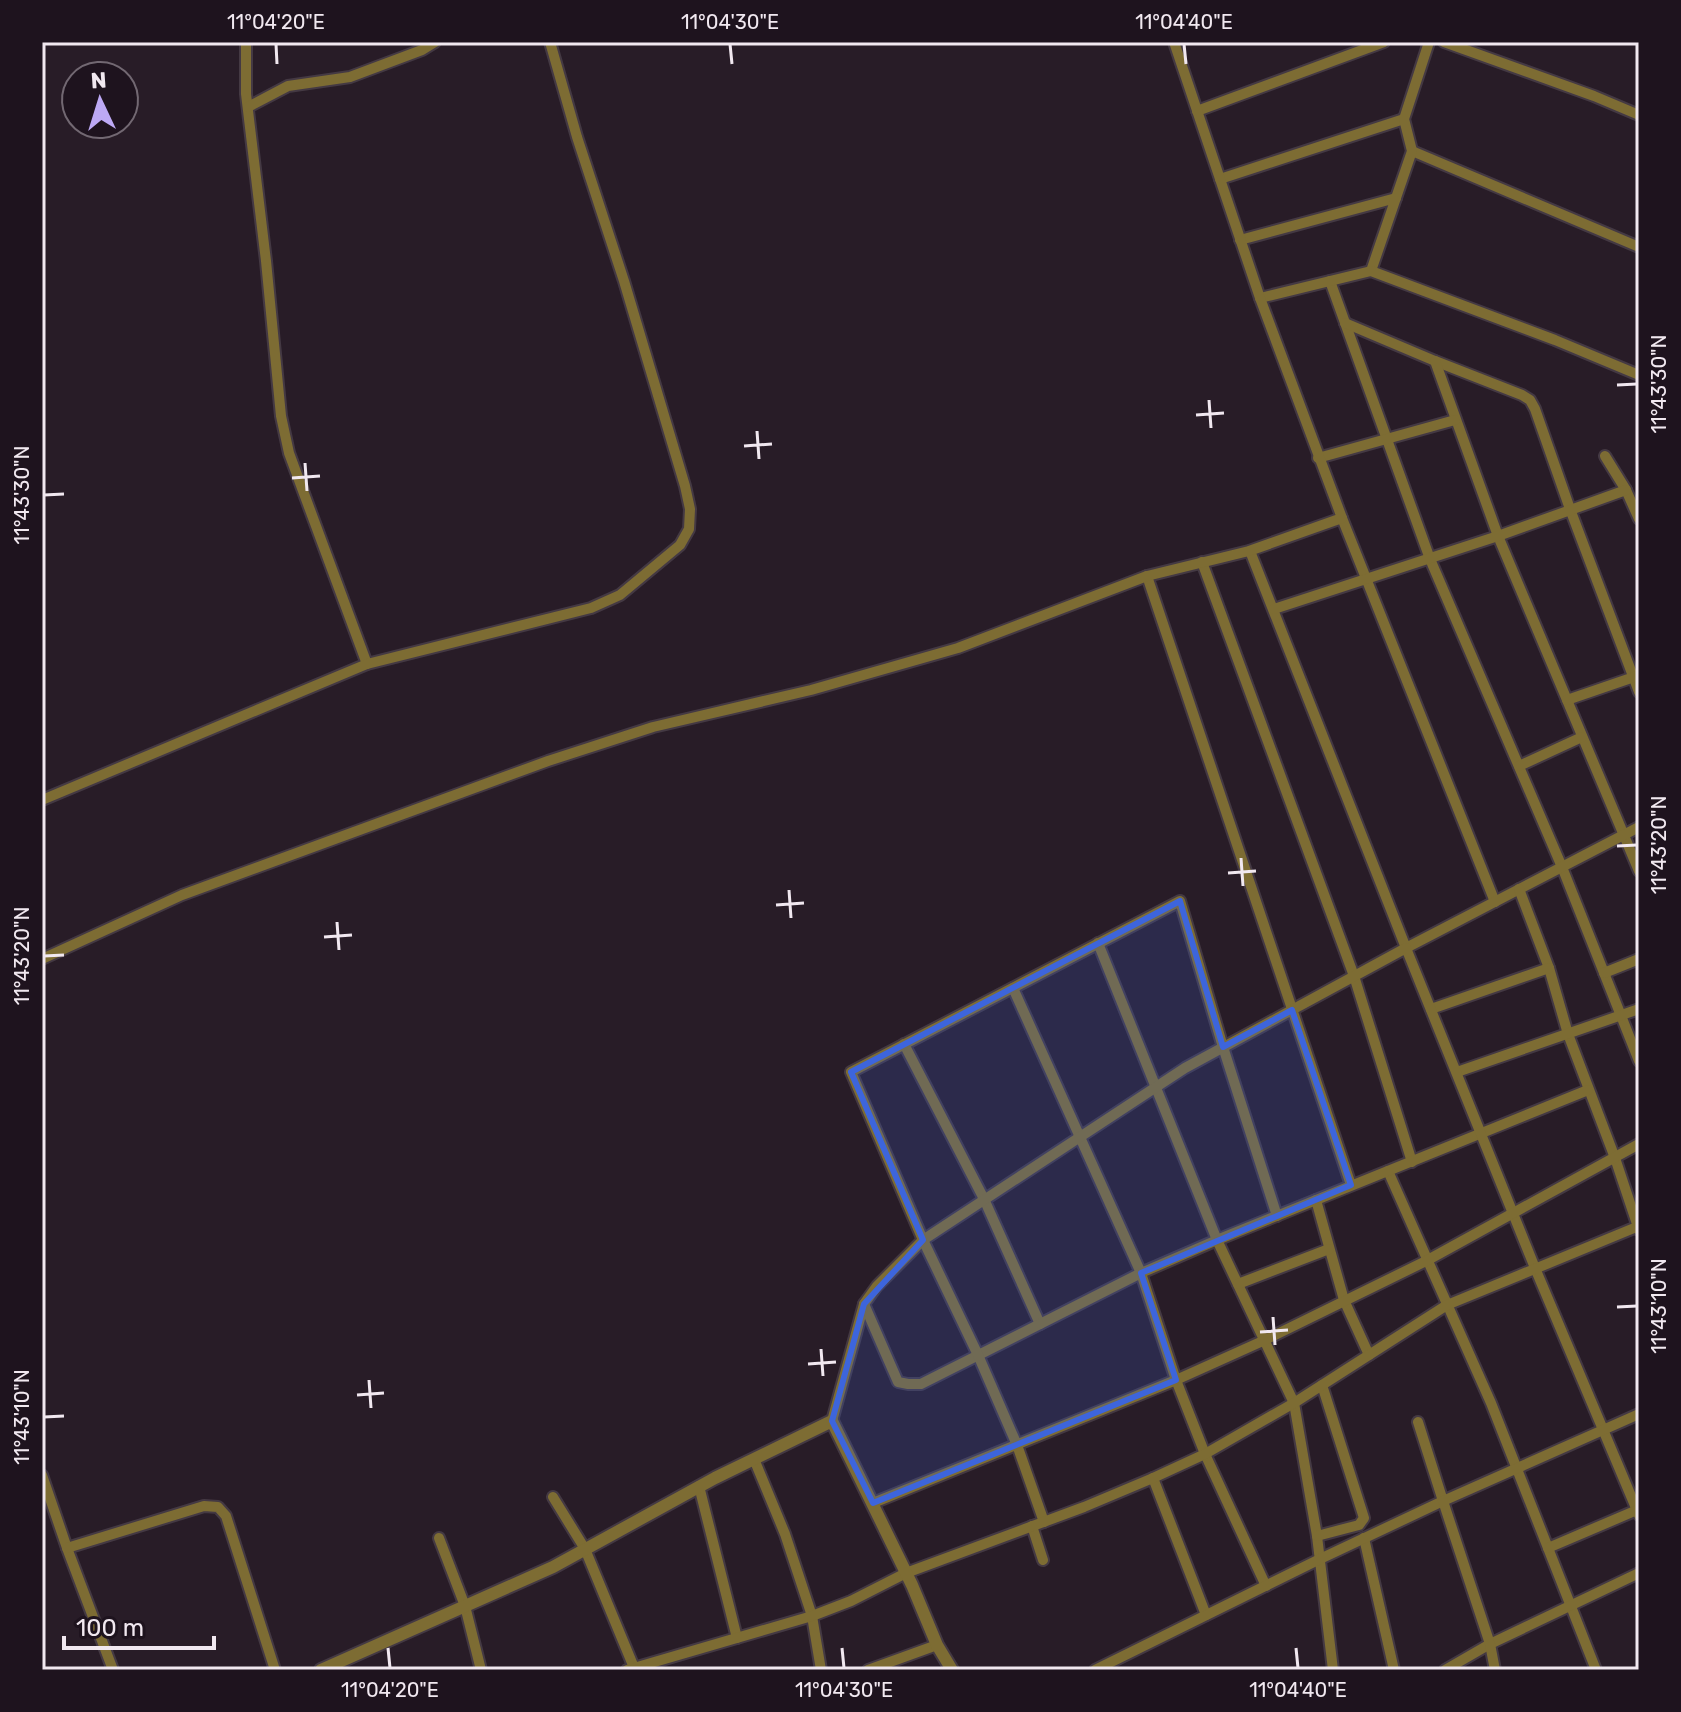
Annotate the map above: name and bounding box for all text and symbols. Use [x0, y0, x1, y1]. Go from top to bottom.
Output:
text: 11°04'20"E [227, 10, 325, 34]
text: 11°04'30"E [681, 10, 779, 34]
text: 11°04'40"E [1135, 10, 1233, 34]
north arrow [60, 60, 140, 140]
text: N [90, 67, 107, 95]
text: 11°43'30"N [1647, 335, 1671, 433]
text: 11°43'30"N [10, 446, 34, 544]
text: 11°43'20"N [1647, 796, 1671, 894]
text: 11°43'20"N [10, 907, 34, 1005]
text: 11°43'10"N [1647, 1258, 1671, 1354]
text: 11°43'10"N [10, 1369, 34, 1465]
scale bar [64, 1600, 214, 1650]
text: 100 m [76, 1614, 144, 1642]
text: 11°04'20"E [341, 1678, 439, 1702]
text: 11°04'30"E [795, 1678, 893, 1702]
text: 11°04'40"E [1249, 1678, 1347, 1702]

